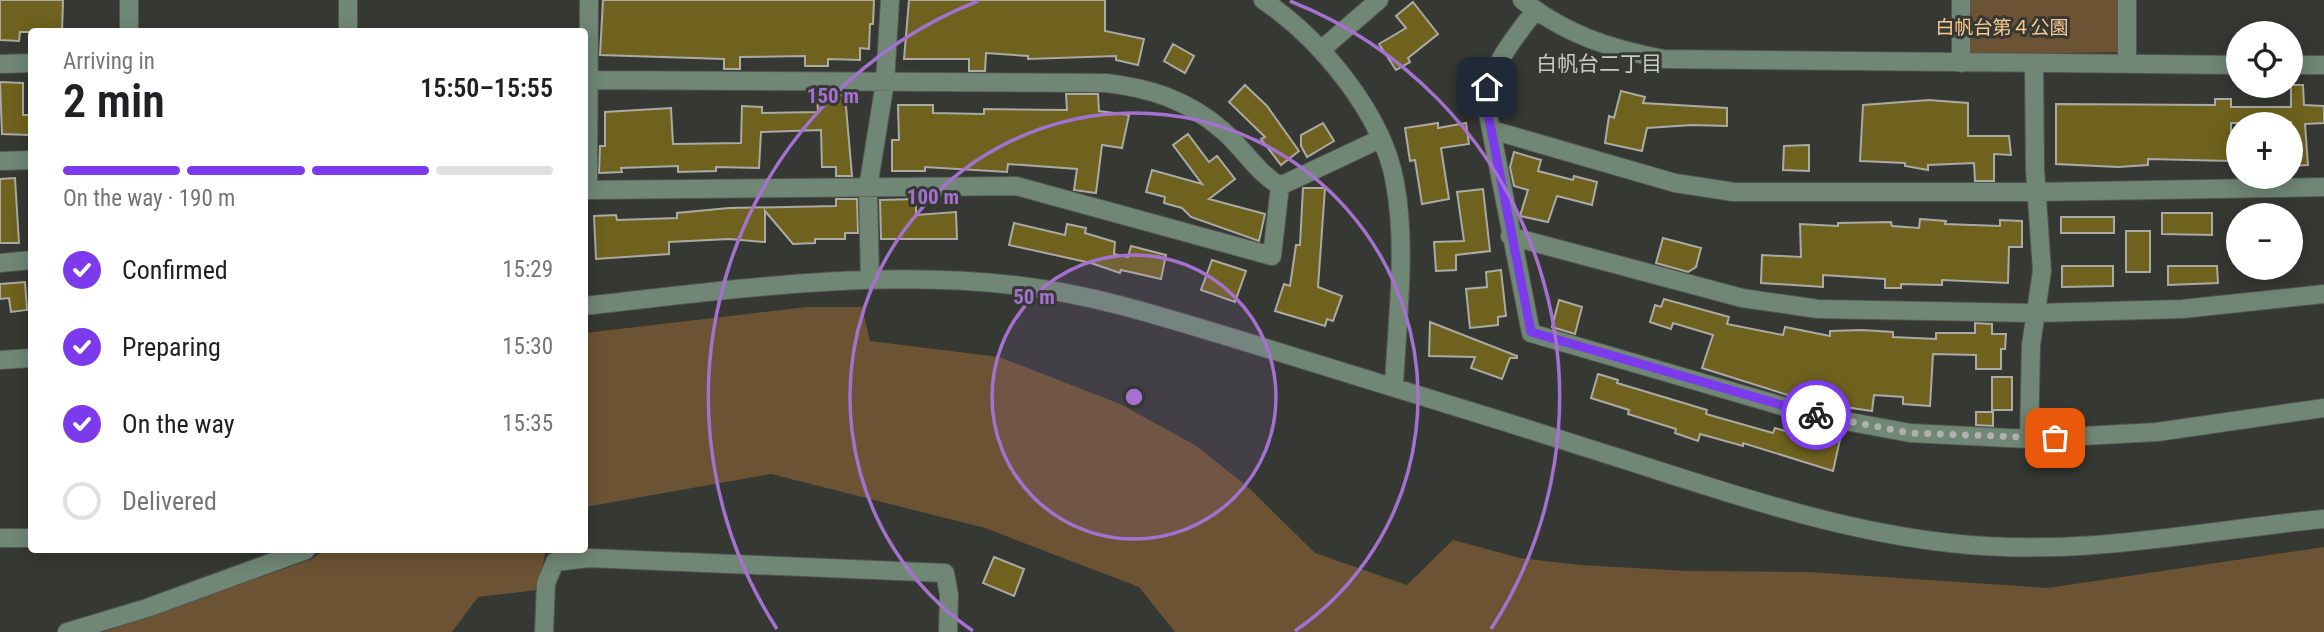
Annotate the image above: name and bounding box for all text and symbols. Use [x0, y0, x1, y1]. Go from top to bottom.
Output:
park label: 白帆台第４公園 [1935, 16, 2069, 39]
map controls [2226, 21, 2303, 280]
button: locate [2226, 21, 2303, 98]
text: Arriving in [63, 48, 155, 75]
district label: 白帆台二丁目 [1536, 52, 1662, 76]
pin [1457, 57, 1517, 117]
icon: home [1468, 68, 1506, 106]
text: 15:50–15:55 [420, 73, 553, 103]
text: 2 min [63, 74, 165, 128]
text: 150 m [807, 84, 859, 108]
button: + [2226, 112, 2303, 189]
text: On the way · 190 m [63, 185, 235, 212]
text: 100 m [907, 185, 959, 209]
button: − [2226, 203, 2303, 280]
icon: check [63, 251, 101, 289]
text: Confirmed [122, 255, 228, 285]
text: 15:29 [502, 256, 553, 283]
text: 50 m [1013, 285, 1055, 309]
icon: check [63, 328, 101, 366]
text: Preparing [122, 332, 221, 362]
text: 15:30 [502, 333, 553, 360]
courier [1781, 380, 1851, 450]
centre of rings [1122, 385, 1146, 409]
icon: bike [1797, 396, 1835, 434]
icon: check [63, 405, 101, 443]
pin [2025, 408, 2085, 468]
text: On the way [122, 409, 235, 439]
text: 15:35 [502, 410, 553, 437]
icon: bag [2036, 419, 2074, 457]
text: Delivered [122, 486, 217, 516]

